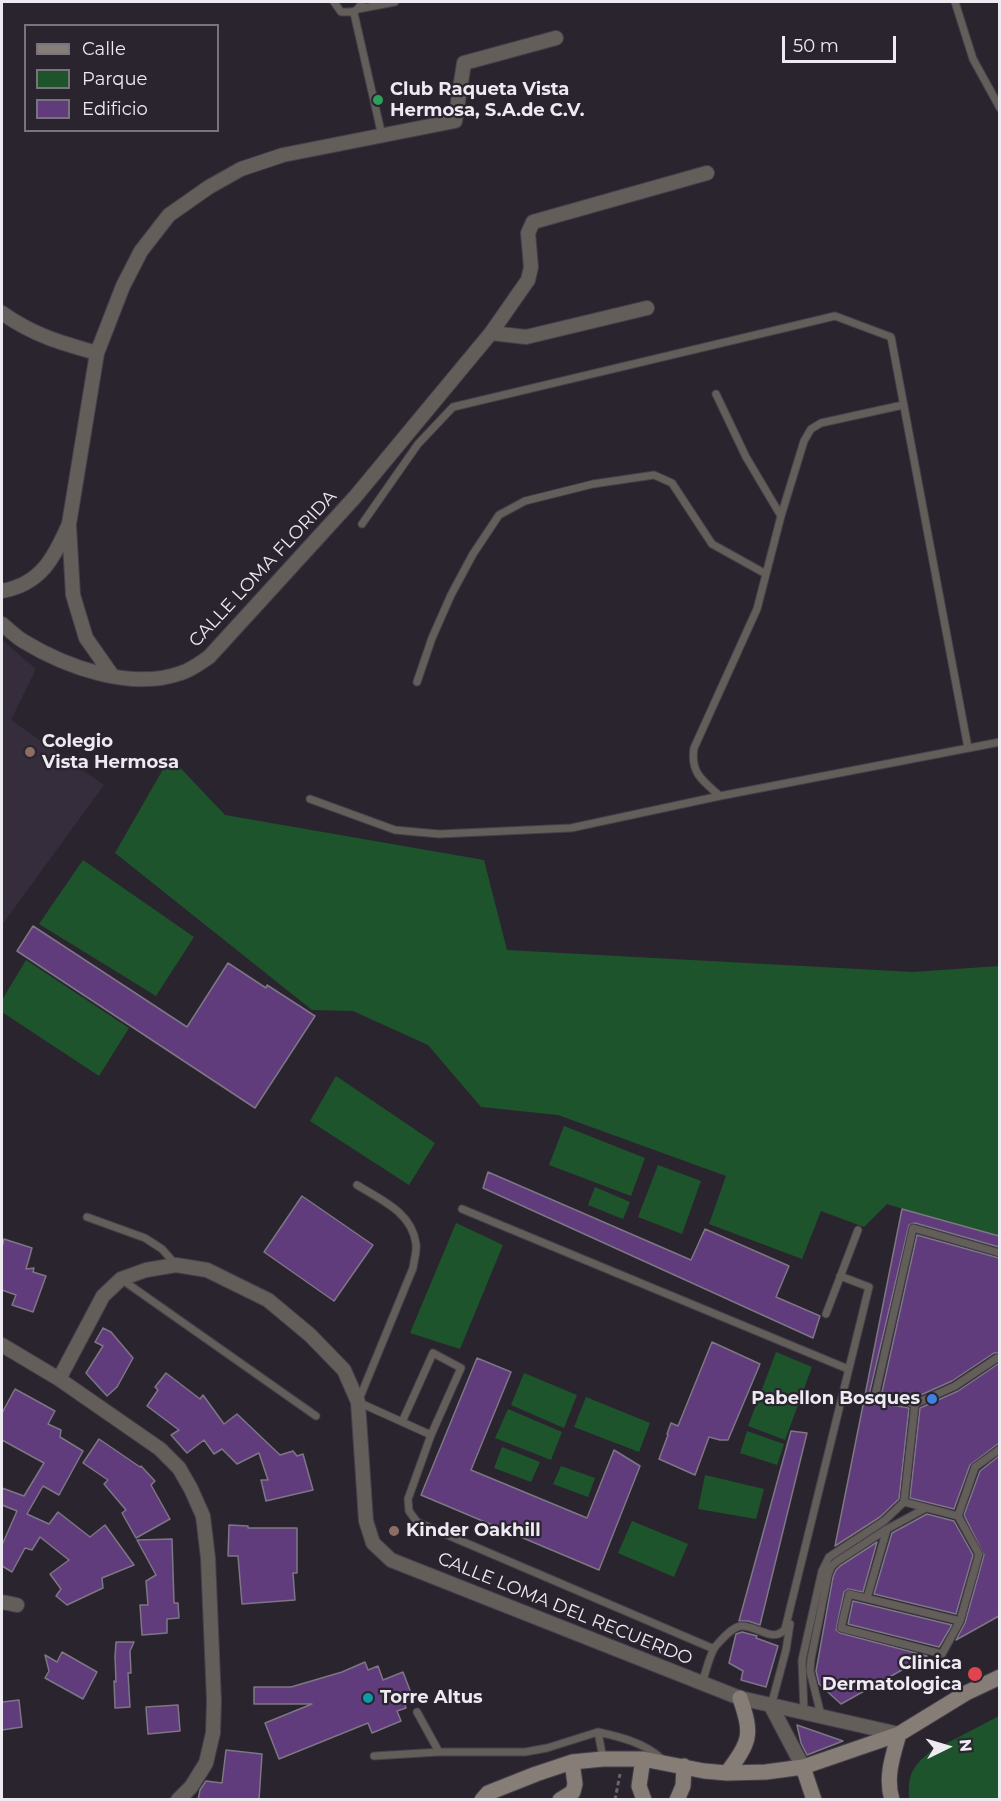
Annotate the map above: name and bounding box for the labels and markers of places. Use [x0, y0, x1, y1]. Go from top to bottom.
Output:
place label: Club Raqueta Vista Hermosa, S.A.de C.V. [390, 79, 585, 122]
marker: Club Raqueta Vista Hermosa, S.A.de C.V. [371, 93, 385, 107]
place label: Colegio Vista Hermosa [42, 731, 179, 774]
marker: Colegio Vista Hermosa [23, 745, 37, 759]
place label: Pabellon Bosques [751, 1388, 920, 1410]
marker: Pabellon Bosques [925, 1392, 939, 1406]
place label: Kinder Oakhill [406, 1520, 541, 1542]
marker: Kinder Oakhill [387, 1524, 401, 1538]
place label: Clinica Dermatologica [822, 1653, 962, 1696]
marker: Clinica Dermatologica [966, 1665, 984, 1683]
place label: Torre Altus [380, 1687, 483, 1709]
marker: Torre Altus [361, 1691, 375, 1705]

